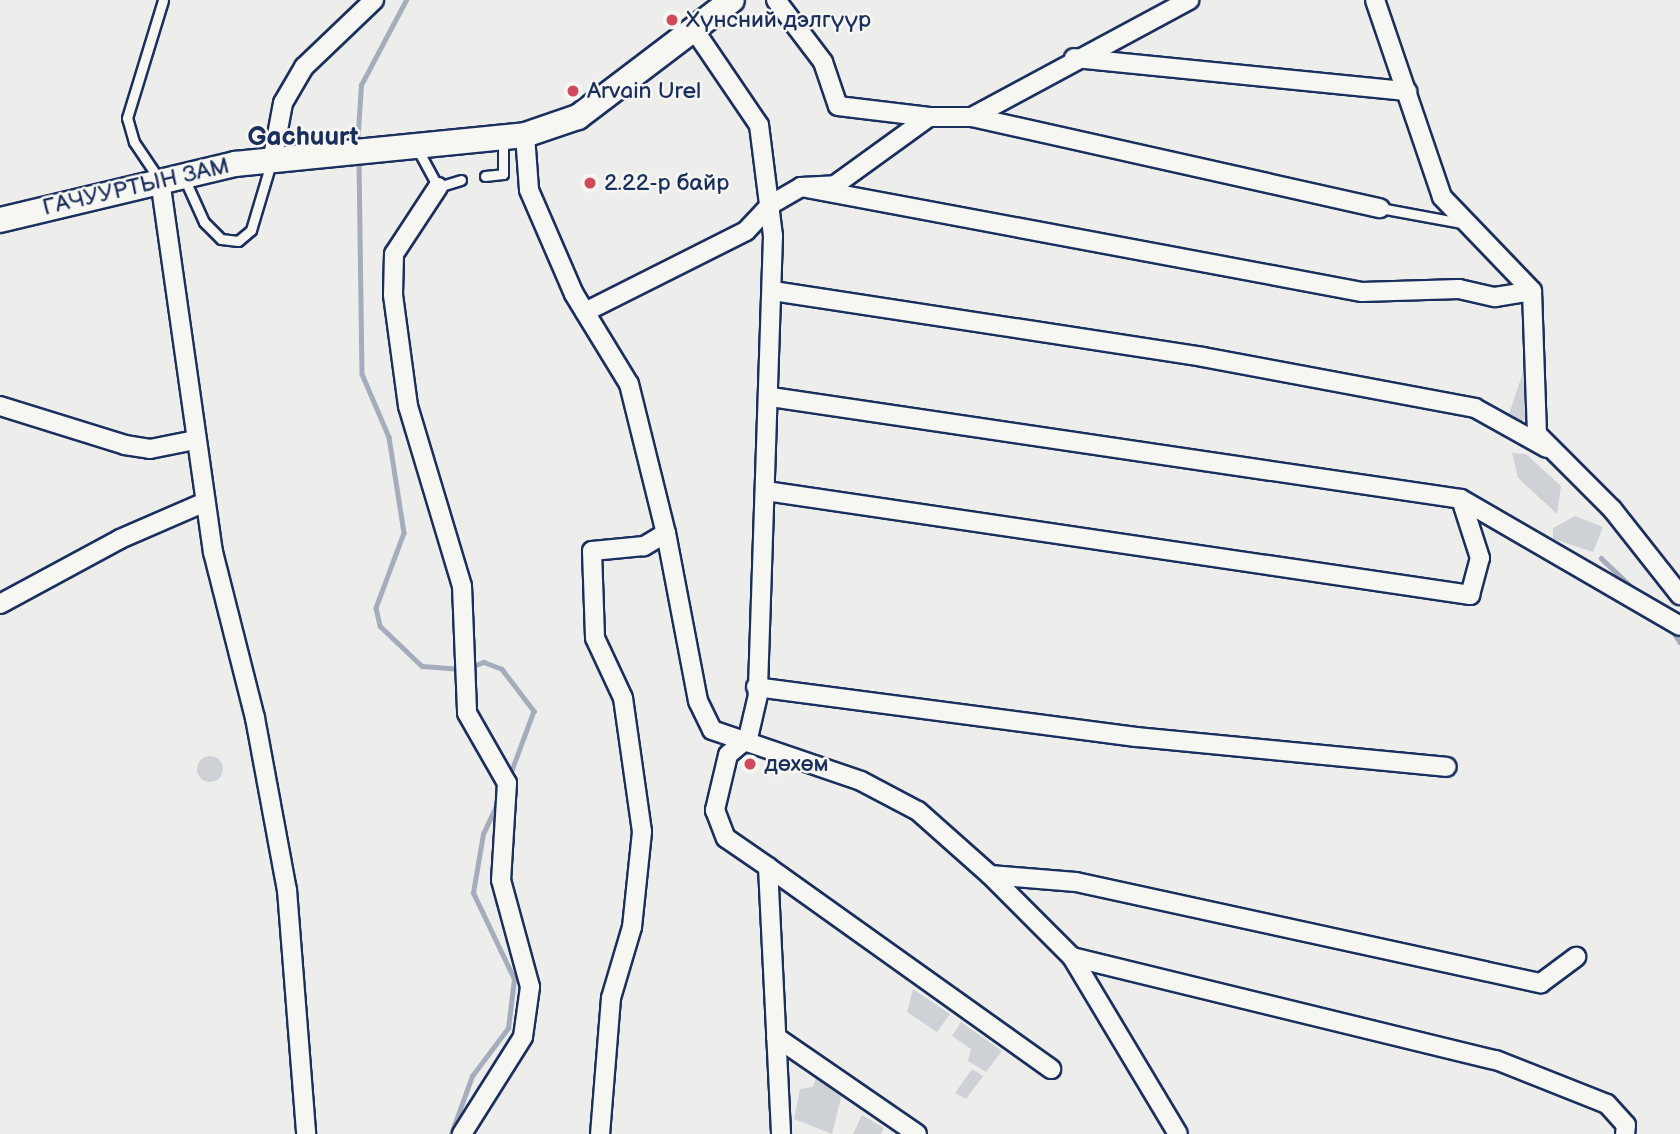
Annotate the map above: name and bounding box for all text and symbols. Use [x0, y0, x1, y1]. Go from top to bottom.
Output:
place label: Хүнсний дэлгүүр [686, 6, 871, 34]
marker: Хүнсний дэлгүүр [664, 12, 680, 28]
place label: Arvain Urel [587, 77, 701, 105]
marker: Arvain Urel [565, 83, 581, 99]
district label: Gachuurt [248, 122, 358, 154]
street label: ГАЧУУРТЫН ЗАМ [40, 152, 232, 222]
place label: 2.22-р байр [604, 169, 729, 197]
marker: 2.22-р байр [582, 175, 598, 191]
place label: дөхөм [764, 750, 829, 778]
marker: дөхөм [742, 756, 758, 772]

